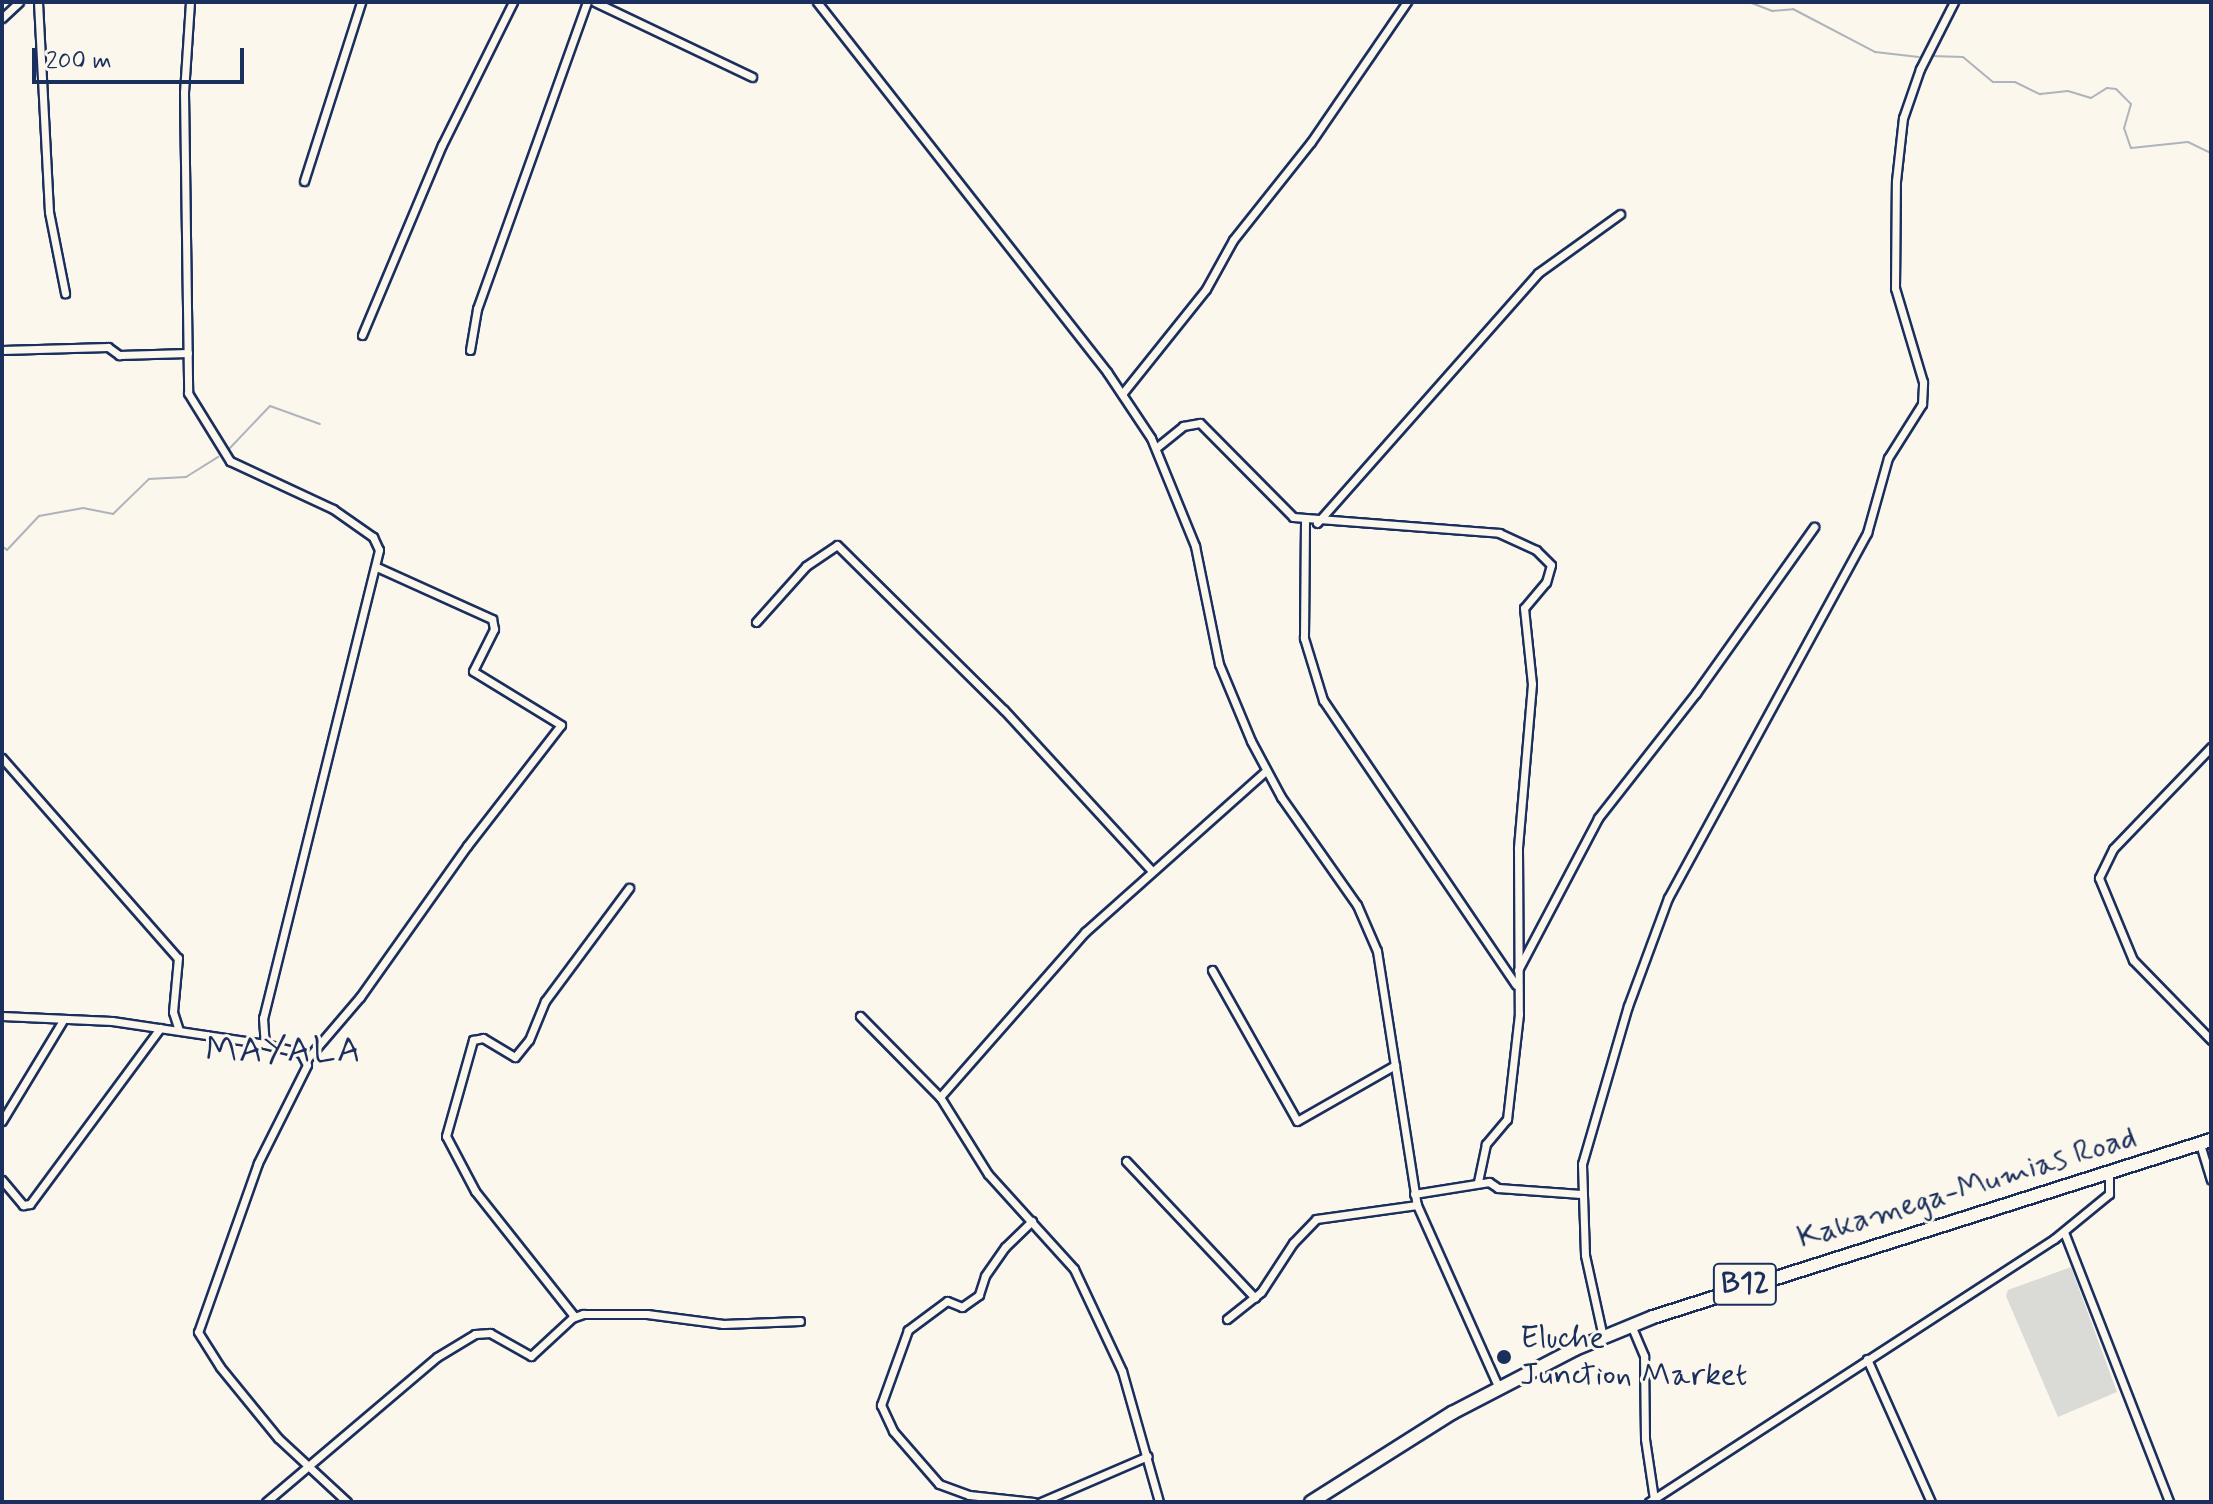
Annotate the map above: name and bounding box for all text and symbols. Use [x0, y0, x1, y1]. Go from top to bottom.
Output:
scale bar [36, 32, 248, 82]
text: 200 m [46, 46, 112, 77]
district label: MAYALA [208, 1030, 360, 1074]
street label: Kakamega-Mumias Road [1793, 1118, 2141, 1258]
road number: B12 [1711, 1258, 1779, 1310]
place label: Eluche Junction Market [1520, 1320, 1747, 1395]
marker: Eluche Junction Market [1495, 1348, 1513, 1366]

